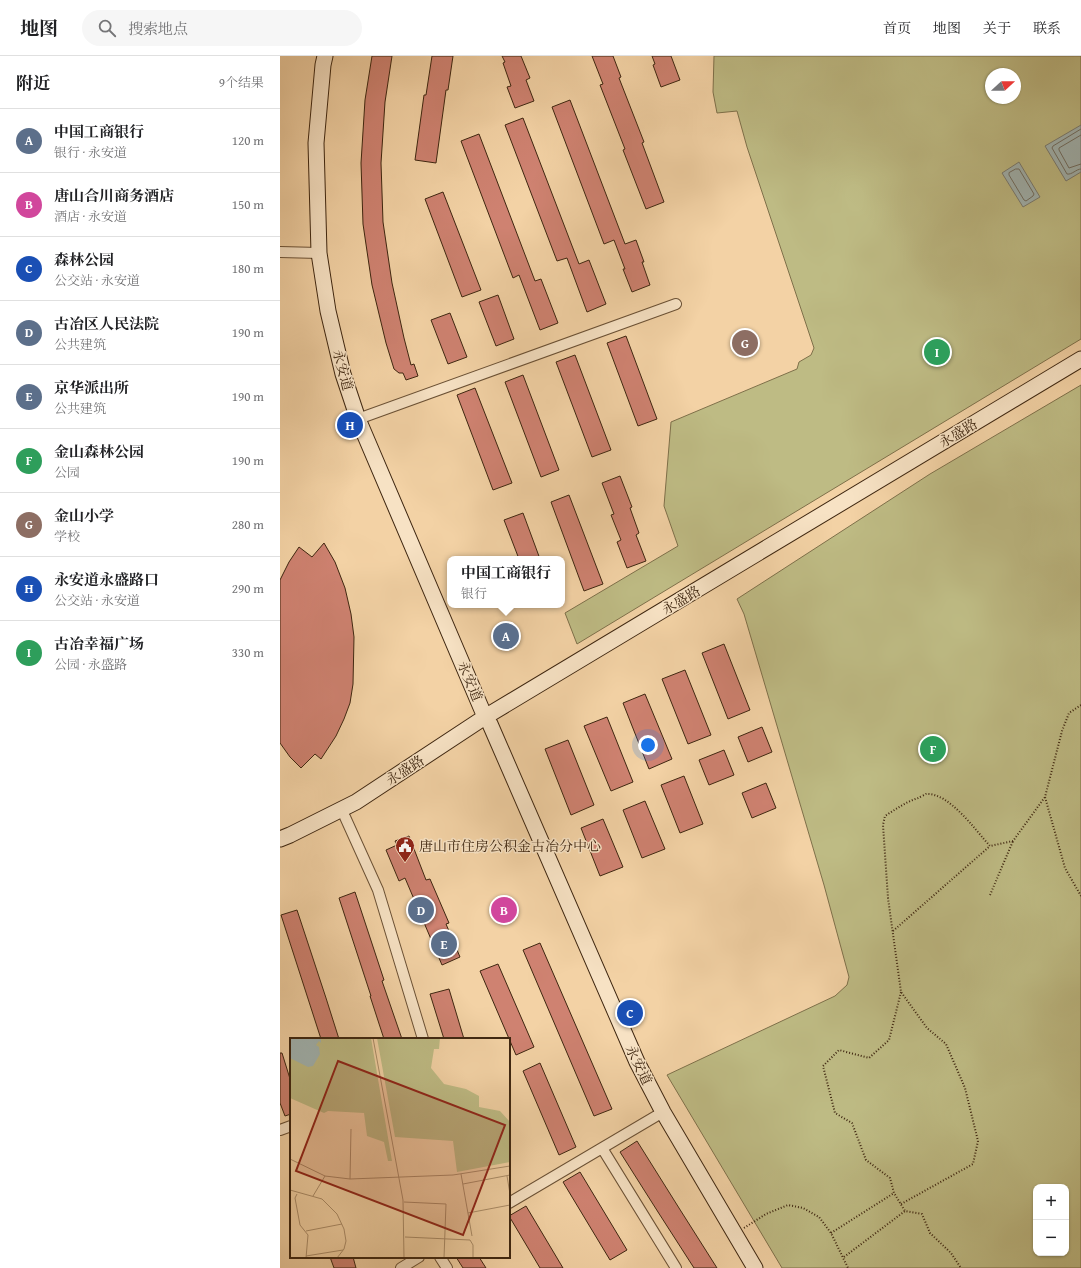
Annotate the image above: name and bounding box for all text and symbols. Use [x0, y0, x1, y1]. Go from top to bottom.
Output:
search box [82, 10, 362, 46]
text: 地图 [20, 14, 58, 42]
icon: search [96, 17, 118, 39]
text: 搜索地点 [128, 18, 188, 39]
text: 首页 [883, 18, 911, 38]
text: 地图 [933, 18, 961, 38]
text: 关于 [983, 18, 1011, 38]
text: 联系 [1033, 18, 1061, 38]
north arrow [985, 68, 1021, 104]
text: 附近 [16, 70, 50, 95]
text: 9个结果 [219, 73, 264, 92]
text: 中国工商银行 [54, 121, 144, 142]
text: A [25, 131, 33, 150]
text: 120 m [232, 131, 264, 150]
text: 银行 · 永安道 [54, 143, 127, 162]
text: 唐山合川商务酒店 [54, 185, 174, 206]
text: B [25, 195, 33, 214]
text: 150 m [232, 195, 264, 214]
text: 酒店 · 永安道 [54, 207, 127, 226]
text: 森林公园 [54, 249, 114, 270]
text: C [25, 259, 33, 278]
text: 180 m [232, 259, 264, 278]
text: 公交站 · 永安道 [54, 271, 140, 290]
text: 古冶区人民法院 [54, 313, 159, 334]
text: D [25, 323, 33, 342]
text: 190 m [232, 323, 264, 342]
pin: G [732, 328, 758, 358]
text: 公共建筑 [54, 335, 106, 354]
pin: I [924, 337, 950, 367]
street label: 永安道 [328, 347, 358, 393]
text: 京华派出所 [54, 377, 129, 398]
text: E [26, 387, 32, 406]
text: 190 m [232, 387, 264, 406]
text: 公共建筑 [54, 399, 106, 418]
pin: H [337, 410, 363, 440]
street label: 永盛路 [935, 414, 981, 452]
text: 金山森林公园 [54, 441, 144, 462]
text: F [26, 451, 32, 470]
text: 190 m [232, 451, 264, 470]
text: 公园 [54, 463, 80, 482]
text: 金山小学 [54, 505, 114, 526]
text: G [25, 515, 33, 534]
text: 280 m [232, 515, 264, 534]
text: 学校 [54, 527, 80, 546]
popup [447, 556, 565, 608]
text: 中国工商银行 [461, 562, 551, 583]
text: 永安道永盛路口 [54, 569, 159, 590]
text: H [24, 579, 34, 598]
text: 290 m [232, 579, 264, 598]
street label: 永盛路 [658, 581, 704, 619]
text: 银行 [461, 584, 487, 603]
text: 公交站 · 永安道 [54, 591, 140, 610]
pin: A [493, 621, 519, 651]
text: 古冶幸福广场 [54, 633, 144, 654]
text: I [27, 643, 31, 662]
text: 330 m [232, 643, 264, 662]
text: 公园 · 永盛路 [54, 655, 127, 674]
street label: 永安道 [453, 658, 487, 704]
pin: F [920, 734, 946, 764]
your location [638, 735, 658, 755]
street label: 永盛路 [382, 750, 428, 790]
public building icon: 唐山市住房公积金古冶分中心 [394, 835, 416, 863]
place label: 唐山市住房公积金古冶分中心 [419, 836, 601, 856]
pin: D [408, 895, 434, 925]
pin: B [491, 895, 517, 925]
pin: E [431, 929, 457, 959]
pin: C [617, 998, 643, 1028]
inset map [290, 1038, 510, 1258]
street label: 永安道 [621, 1042, 657, 1088]
map controls [1033, 1184, 1069, 1256]
button: + [1033, 1184, 1069, 1220]
button: − [1033, 1220, 1069, 1256]

